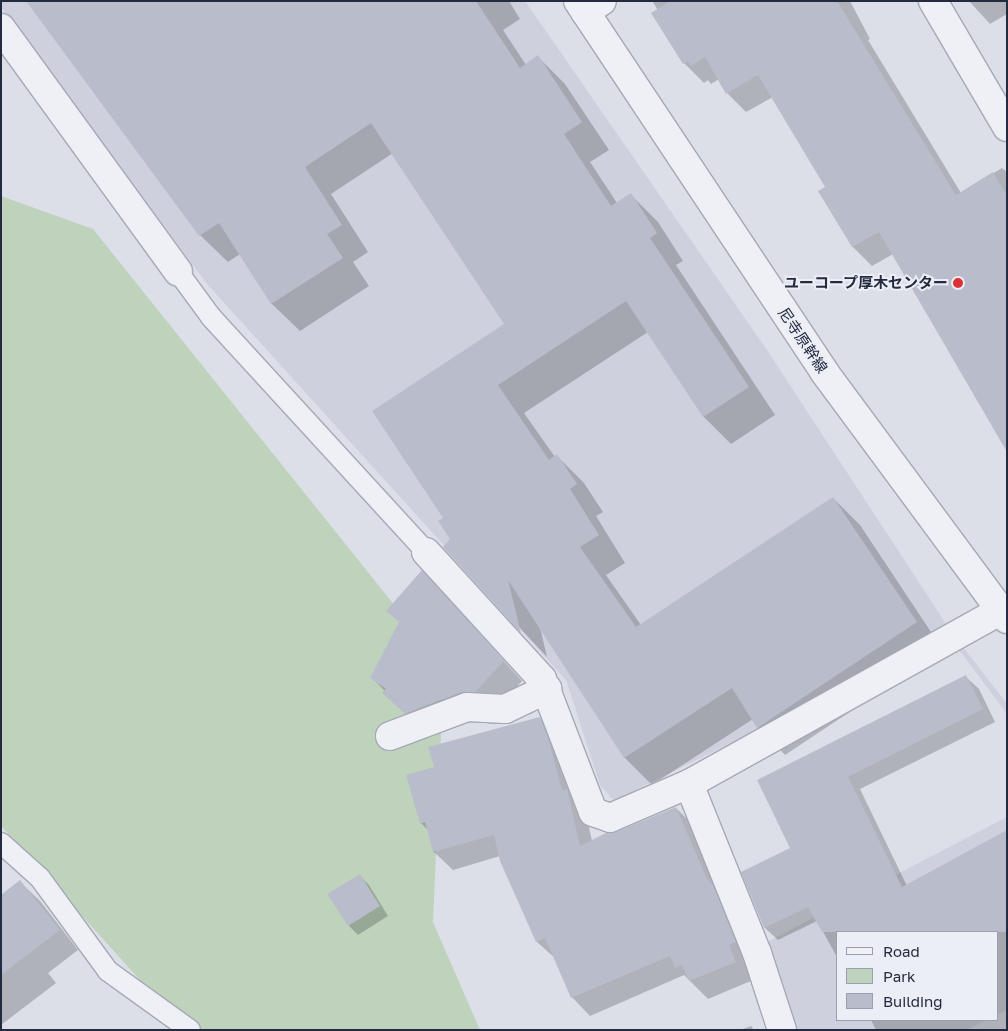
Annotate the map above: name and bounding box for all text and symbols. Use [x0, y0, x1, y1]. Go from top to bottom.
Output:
place label: ユーコープ厚木センター [783, 274, 948, 292]
marker: ユーコープ厚木センター [952, 277, 964, 289]
street label: 尼寺原幹線 [775, 304, 831, 376]
legend [836, 931, 998, 1021]
text: Road [883, 942, 920, 960]
text: Park [883, 967, 915, 985]
text: Building [883, 992, 943, 1010]

